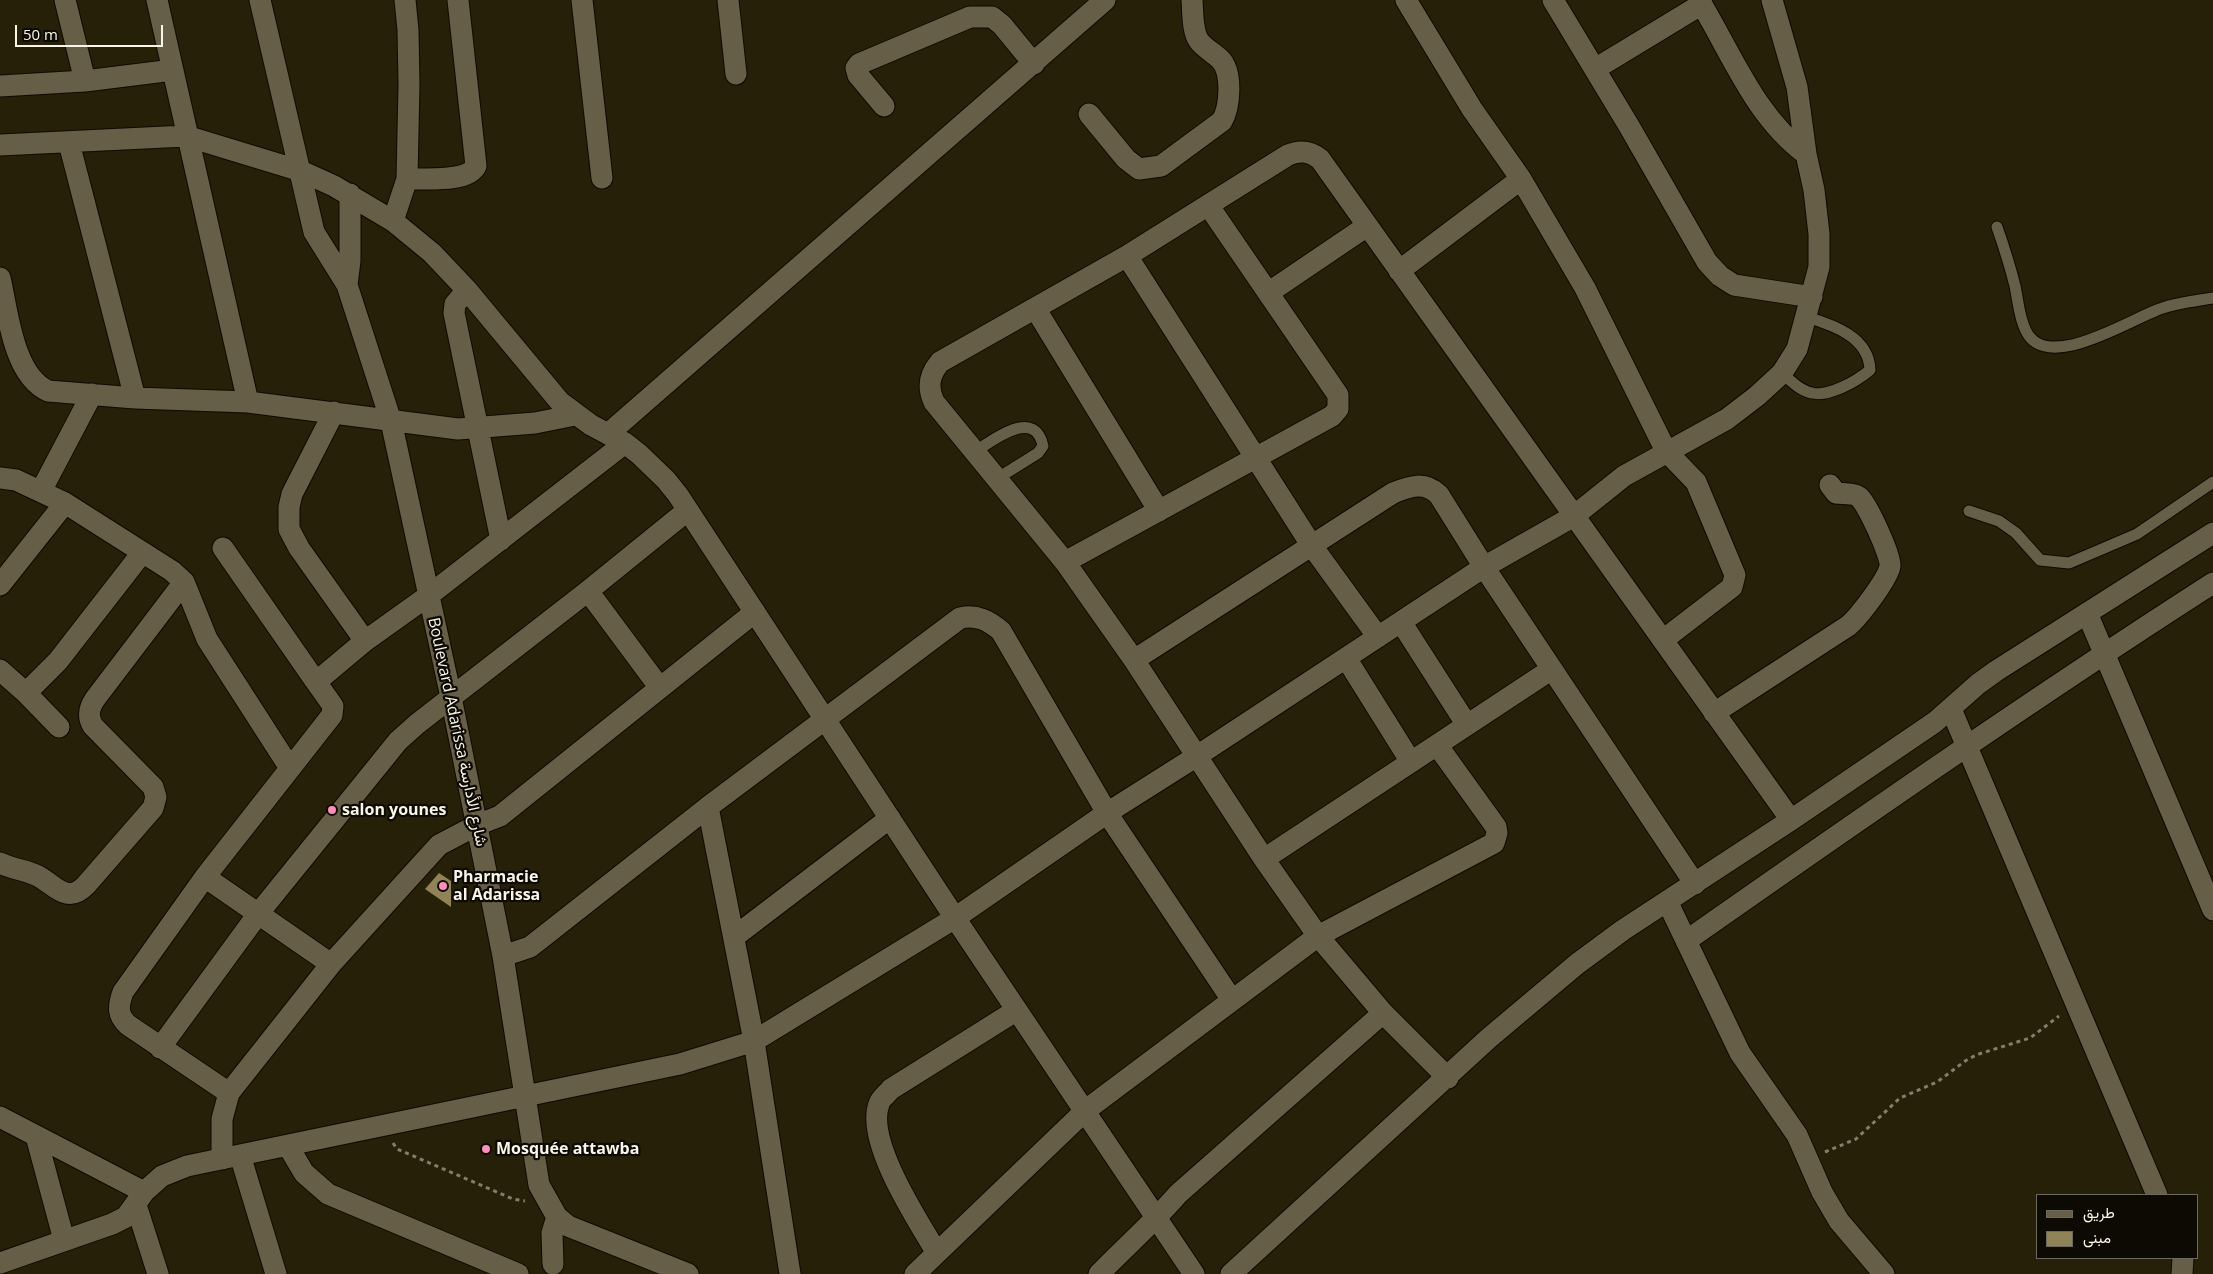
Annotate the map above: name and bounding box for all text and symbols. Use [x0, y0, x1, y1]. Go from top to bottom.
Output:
scale bar [18, 15, 165, 47]
text: 50 m [23, 24, 58, 44]
street label: Boulevard Adarissa شارع الأدارسة [423, 616, 491, 848]
place label: salon younes [342, 800, 447, 820]
marker: salon younes [326, 804, 338, 816]
place label: Pharmacie al Adarissa [453, 867, 540, 905]
marker: Pharmacie al Adarissa [437, 880, 449, 892]
place label: Mosquée attawba [496, 1139, 639, 1159]
marker: Mosquée attawba [480, 1143, 492, 1155]
legend [2036, 1194, 2198, 1259]
text: طريق [2083, 1202, 2115, 1222]
text: مبنى [2083, 1227, 2111, 1247]

